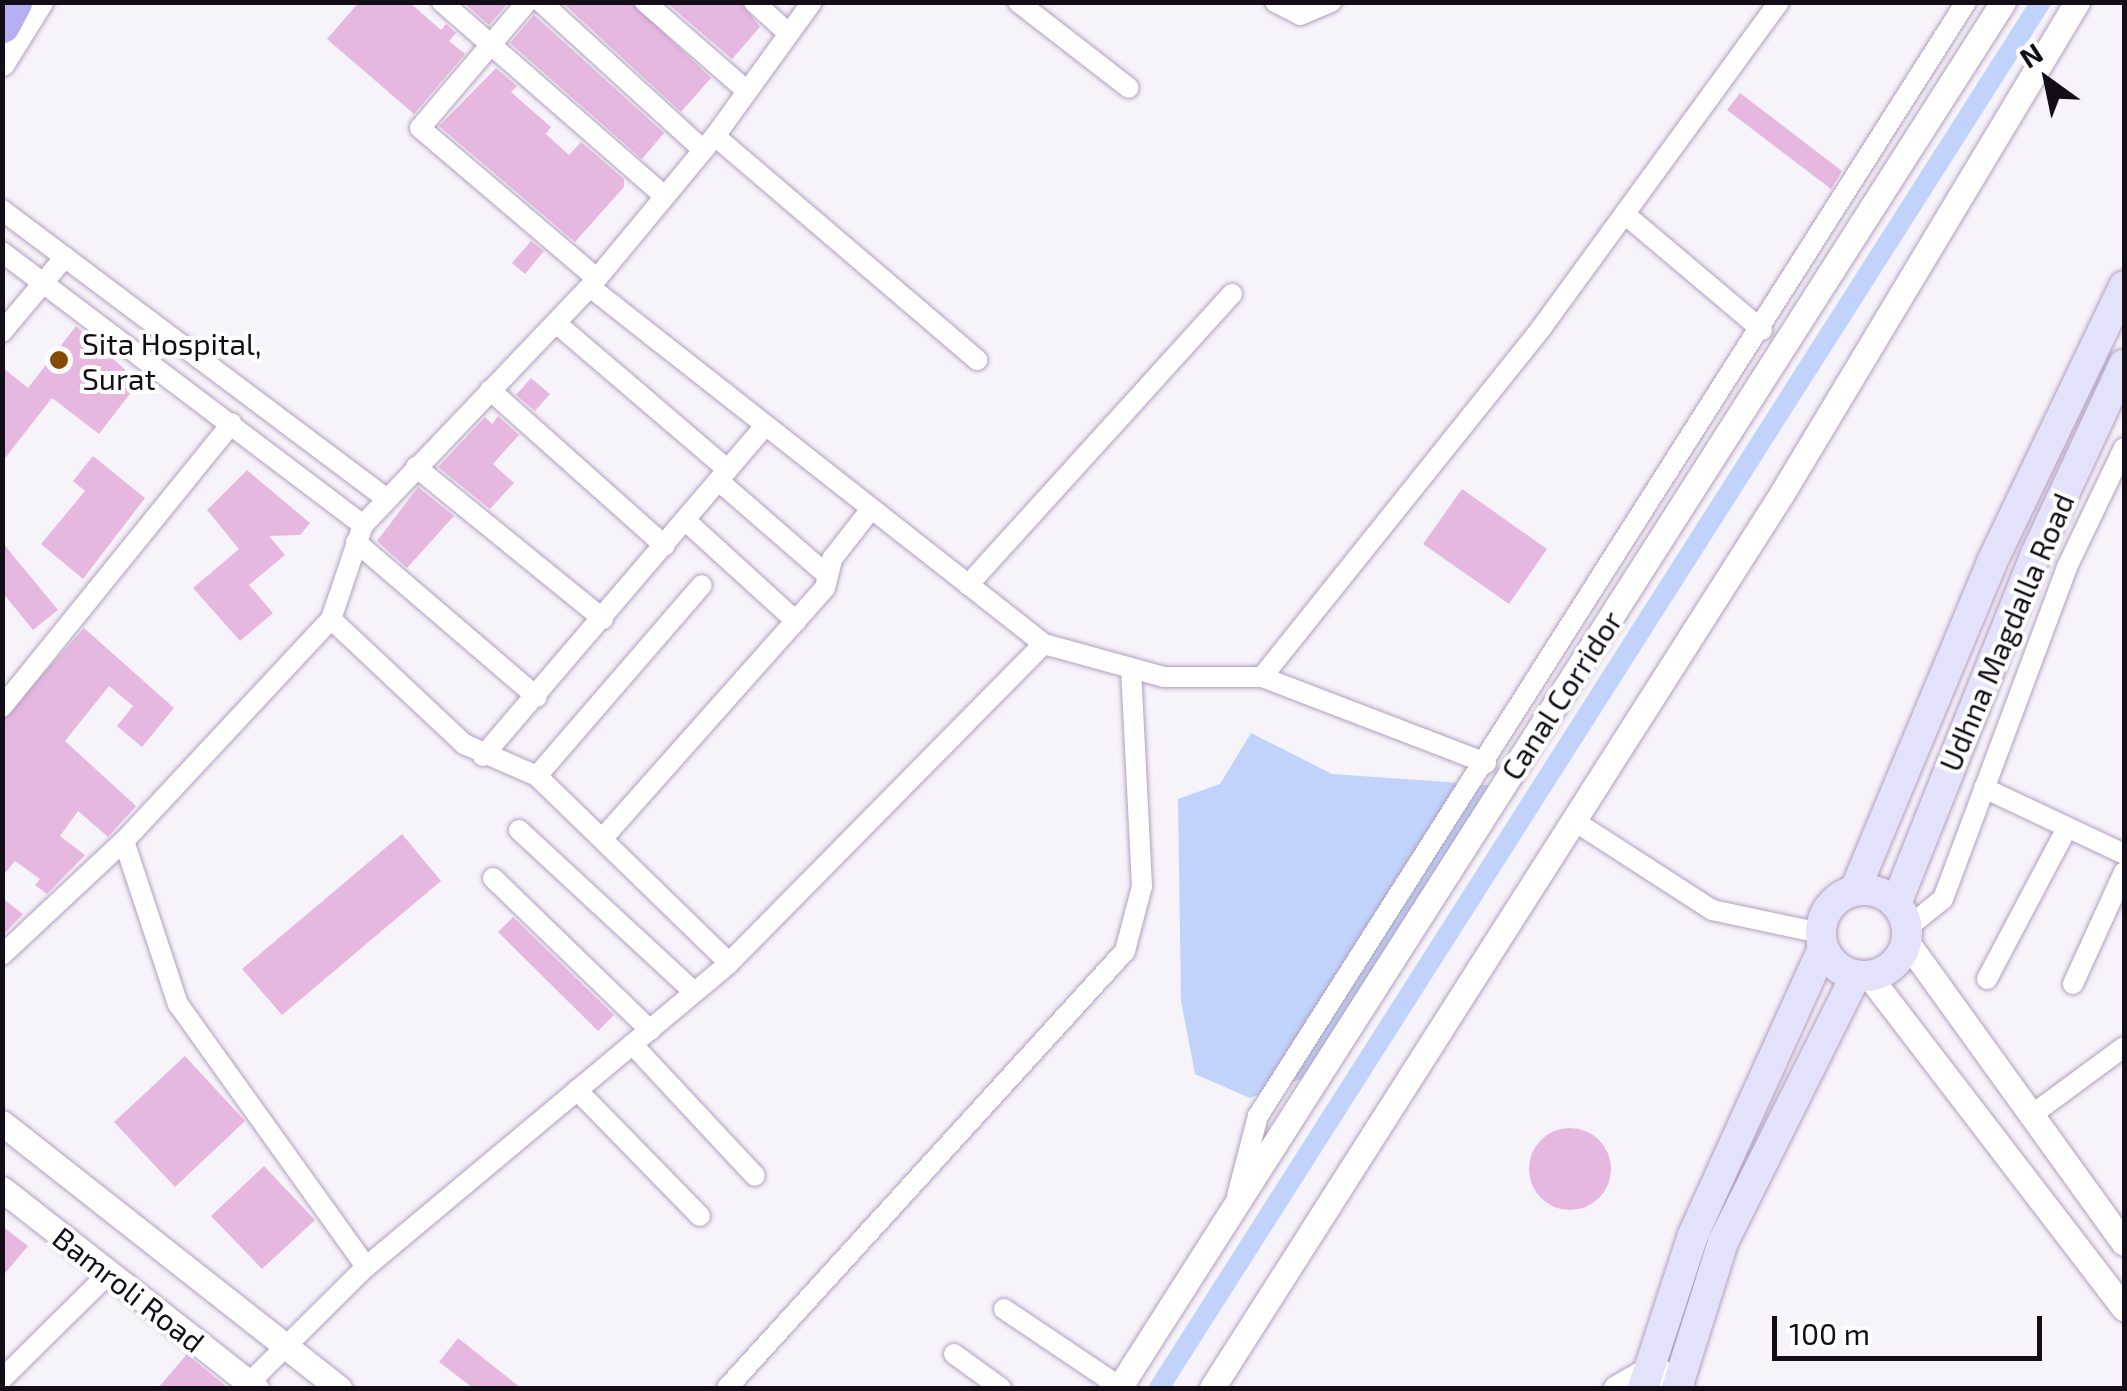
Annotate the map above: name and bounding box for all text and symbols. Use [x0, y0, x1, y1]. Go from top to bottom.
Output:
north arrow [1997, 30, 2097, 130]
text: N [2013, 35, 2048, 75]
place label: Sita Hospital, Surat [82, 325, 262, 396]
marker: Sita Hospital, Surat [46, 347, 72, 373]
street label: Udhna Magdalla Road [1931, 488, 2081, 776]
street label: Canal Corridor [1493, 603, 1629, 787]
street label: Bamroli Road [46, 1219, 212, 1359]
scale bar [1777, 1296, 2047, 1358]
text: 100 m [1789, 1315, 1870, 1351]

